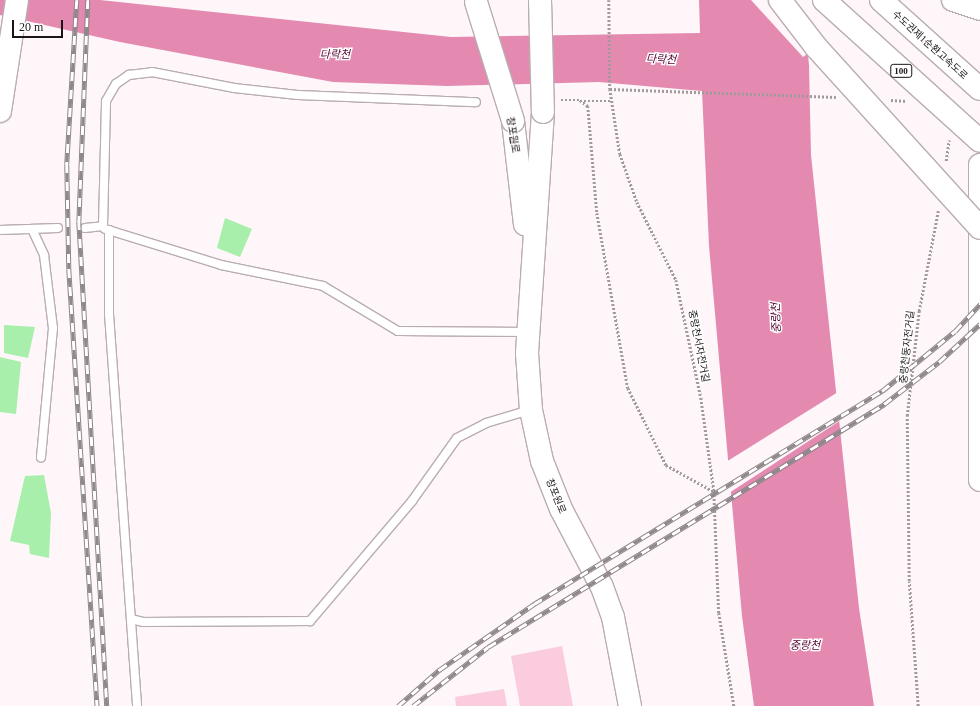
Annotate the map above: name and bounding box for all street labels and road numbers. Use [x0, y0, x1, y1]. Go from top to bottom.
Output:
street label: 수도권제1순환고속도로 [890, 8, 970, 82]
road number: 100 [890, 64, 912, 78]
street label: 창포원로 [504, 116, 522, 154]
street label: 중랑천서자전거길 [686, 309, 712, 383]
street label: 중랑천동자전거길 [897, 310, 917, 384]
street label: 창포원로 [544, 477, 568, 515]

